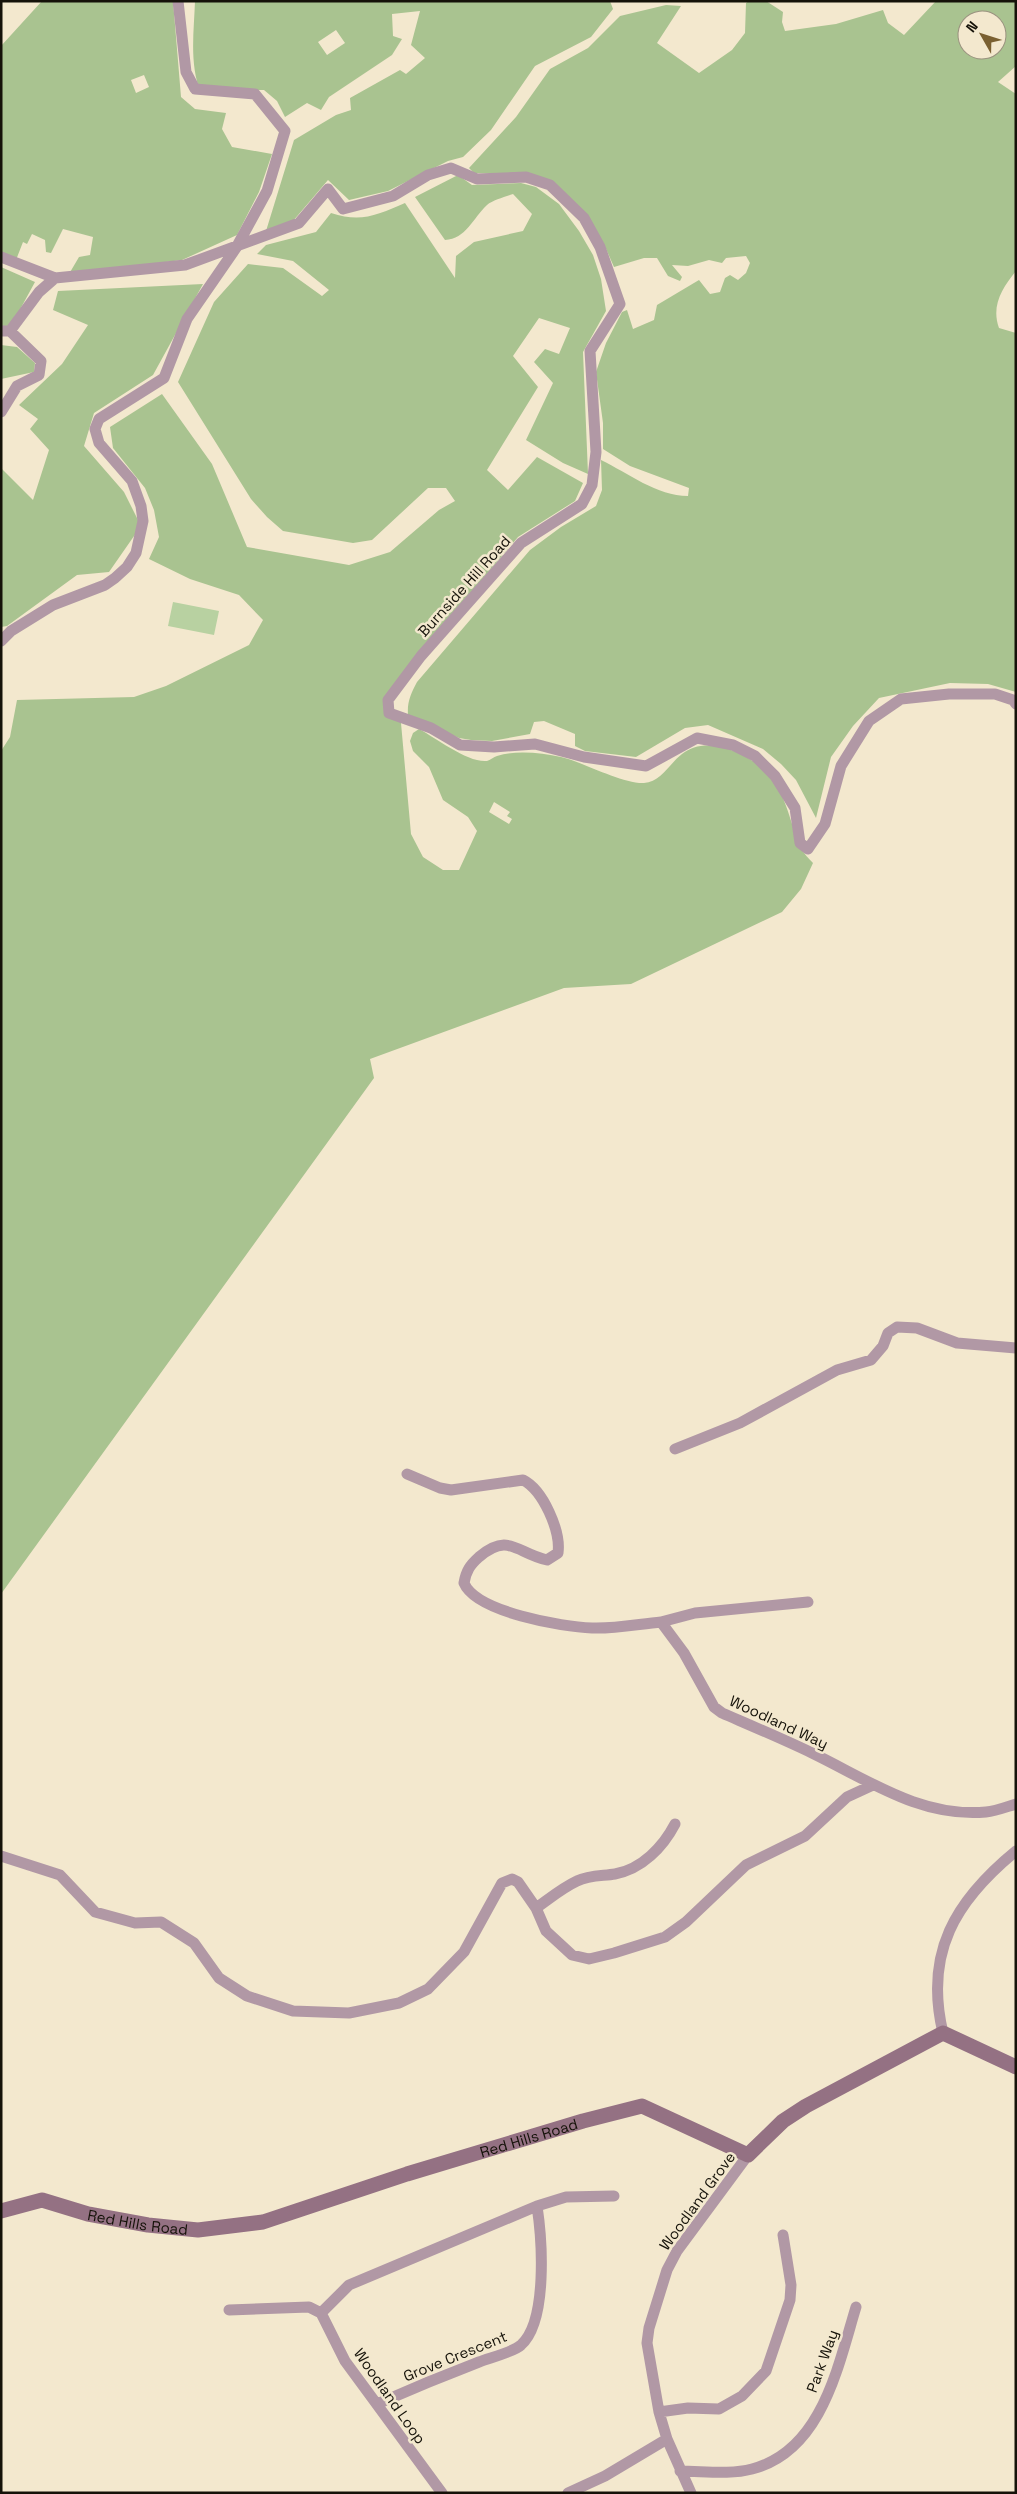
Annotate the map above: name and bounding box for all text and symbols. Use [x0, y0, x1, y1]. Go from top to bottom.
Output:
north arrow [957, 10, 1007, 60]
text: N [962, 18, 982, 36]
street label: Burnside Hill Road [414, 532, 514, 640]
street label: Woodland Way [727, 1691, 831, 1753]
street label: Red Hills Road [477, 2114, 580, 2161]
street label: Woodland Grove [655, 2148, 739, 2254]
street label: Red Hills Road [86, 2205, 189, 2238]
street label: Grove Crescent [400, 2326, 510, 2385]
street label: Park Way [802, 2327, 842, 2395]
street label: Woodland Loop [350, 2344, 430, 2448]

